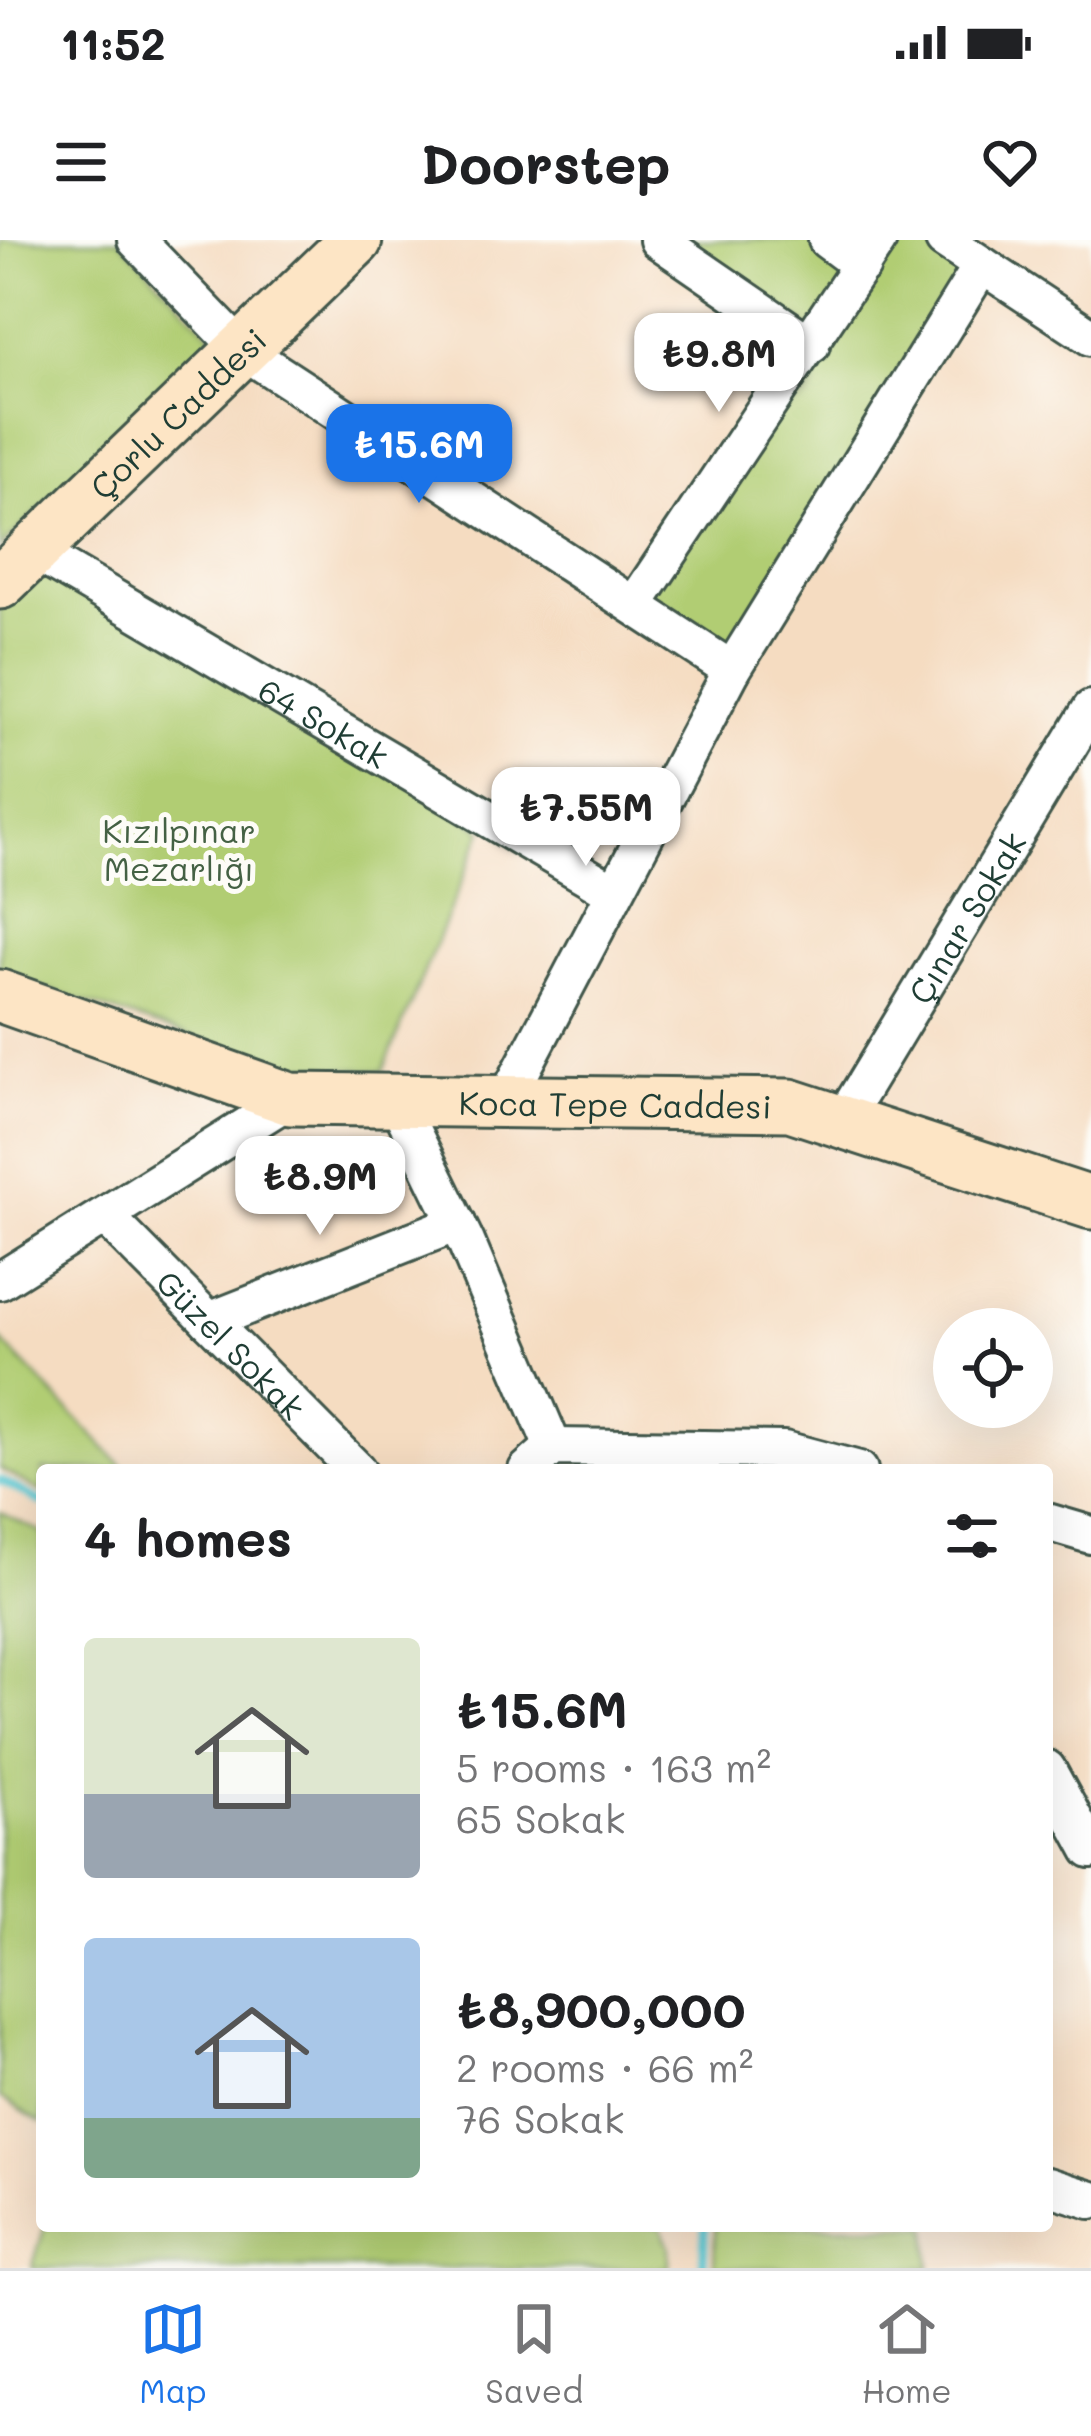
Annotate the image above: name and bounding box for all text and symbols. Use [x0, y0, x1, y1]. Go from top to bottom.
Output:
text: 11:52 [60, 13, 166, 71]
text: Doorstep [421, 127, 670, 198]
icon: menu [48, 129, 114, 195]
icon: heart [977, 129, 1043, 195]
pin: ₺9.8M [635, 313, 803, 415]
street label: Çorlu Caddesi [80, 317, 275, 507]
text: ₺9.8M [661, 326, 777, 377]
pin: ₺15.6M [321, 404, 517, 506]
text: ₺15.6M [353, 417, 485, 468]
street label: 64 Sokak [251, 667, 397, 777]
pin: ₺7.55M [488, 767, 684, 869]
text: ₺7.55M [518, 780, 654, 831]
park label: Kızılpınar Mezarlığı [102, 808, 256, 889]
street label: Çınar Sokak [897, 823, 1034, 1011]
street label: Koca Tepe Caddesi [459, 1080, 772, 1126]
pin: ₺8.9M [236, 1136, 404, 1238]
text: ₺8.9M [262, 1149, 378, 1200]
street label: Güzel Sokak [148, 1260, 315, 1428]
map controls [933, 1308, 1053, 1428]
button: locate [933, 1308, 1053, 1428]
text: 4 homes [84, 1503, 292, 1570]
icon: filters [939, 1503, 1005, 1569]
text: ₺15.6M [456, 1674, 628, 1741]
icon: home [180, 1686, 324, 1830]
text: 5 rooms · 163 m² [456, 1741, 771, 1792]
text: 65 Sokak [456, 1792, 626, 1843]
text: ₺8,900,000 [456, 1974, 745, 2041]
icon: home [180, 1986, 324, 2130]
text: 2 rooms · 66 m² [456, 2041, 753, 2092]
text: 76 Sokak [456, 2092, 625, 2143]
tab: Map [139, 2296, 207, 2411]
tab: Saved [485, 2296, 583, 2411]
tab: Home [862, 2296, 952, 2411]

